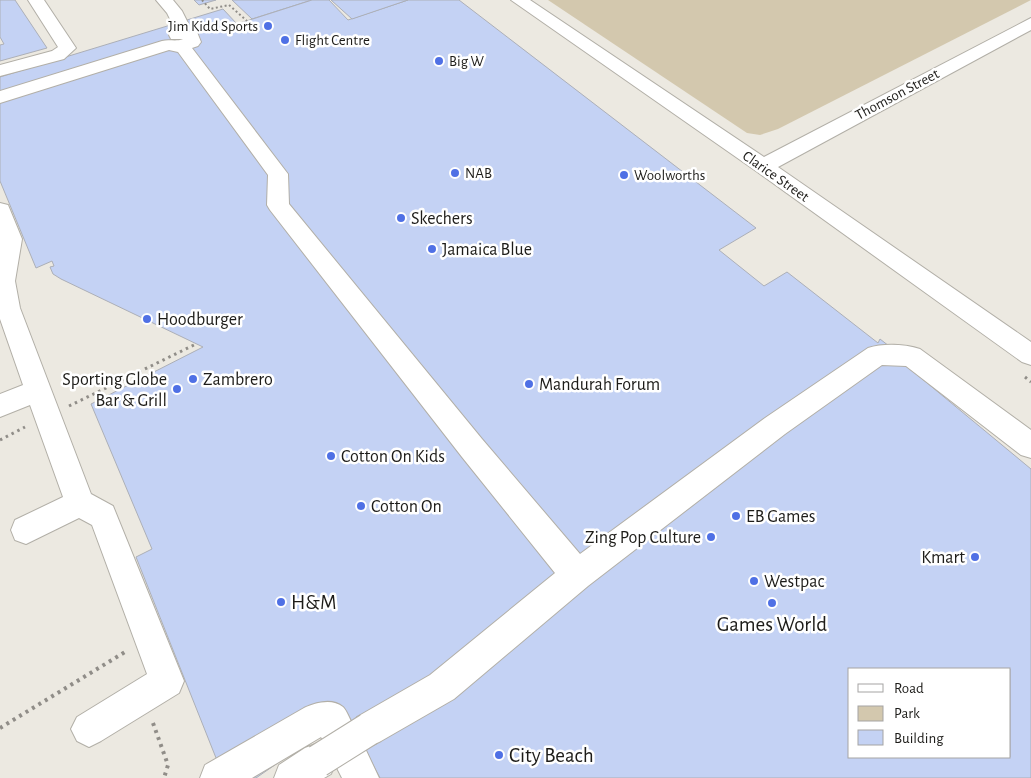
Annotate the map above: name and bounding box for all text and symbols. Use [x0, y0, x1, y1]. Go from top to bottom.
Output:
place label: Jim Kidd Sports [168, 19, 258, 34]
marker: Jim Kidd Sports [262, 20, 274, 32]
place label: Flight Centre [295, 33, 370, 48]
marker: Flight Centre [279, 34, 291, 46]
place label: Big W [449, 54, 484, 69]
marker: Big W [433, 55, 445, 67]
street label: Thomson Street [853, 66, 942, 123]
street label: Clarice Street [740, 148, 812, 205]
place label: NAB [465, 166, 492, 181]
marker: NAB [449, 167, 461, 179]
place label: Woolworths [634, 168, 705, 183]
marker: Woolworths [618, 169, 630, 181]
place label: Skechers [411, 210, 473, 228]
marker: Skechers [395, 212, 407, 224]
place label: Jamaica Blue [442, 241, 532, 259]
marker: Jamaica Blue [426, 243, 438, 255]
place label: Hoodburger [157, 311, 243, 329]
marker: Hoodburger [141, 313, 153, 325]
place label: Sporting Globe Bar & Grill [62, 371, 167, 410]
place label: Zambrero [203, 371, 273, 389]
marker: Zambrero [187, 373, 199, 385]
place label: Mandurah Forum [539, 376, 660, 394]
marker: Mandurah Forum [523, 378, 535, 390]
marker: Sporting Globe Bar & Grill [171, 383, 183, 395]
place label: Cotton On Kids [341, 448, 445, 466]
marker: Cotton On Kids [325, 450, 337, 462]
place label: Cotton On [371, 498, 442, 516]
marker: Cotton On [355, 500, 367, 512]
place label: EB Games [746, 508, 815, 526]
marker: EB Games [730, 510, 742, 522]
place label: Zing Pop Culture [585, 529, 701, 547]
marker: Zing Pop Culture [705, 531, 717, 543]
place label: Kmart [921, 549, 965, 567]
marker: Kmart [969, 551, 981, 563]
place label: Westpac [764, 573, 824, 591]
marker: Westpac [748, 575, 760, 587]
place label: H&M [291, 592, 337, 613]
marker: H&M [275, 596, 287, 608]
marker: Games World [766, 597, 778, 609]
place label: Games World [717, 614, 827, 635]
legend [848, 668, 1011, 758]
text: Road [894, 681, 924, 696]
text: Park [894, 706, 920, 721]
text: Building [894, 731, 944, 746]
place label: City Beach [509, 745, 594, 766]
marker: City Beach [493, 749, 505, 761]

